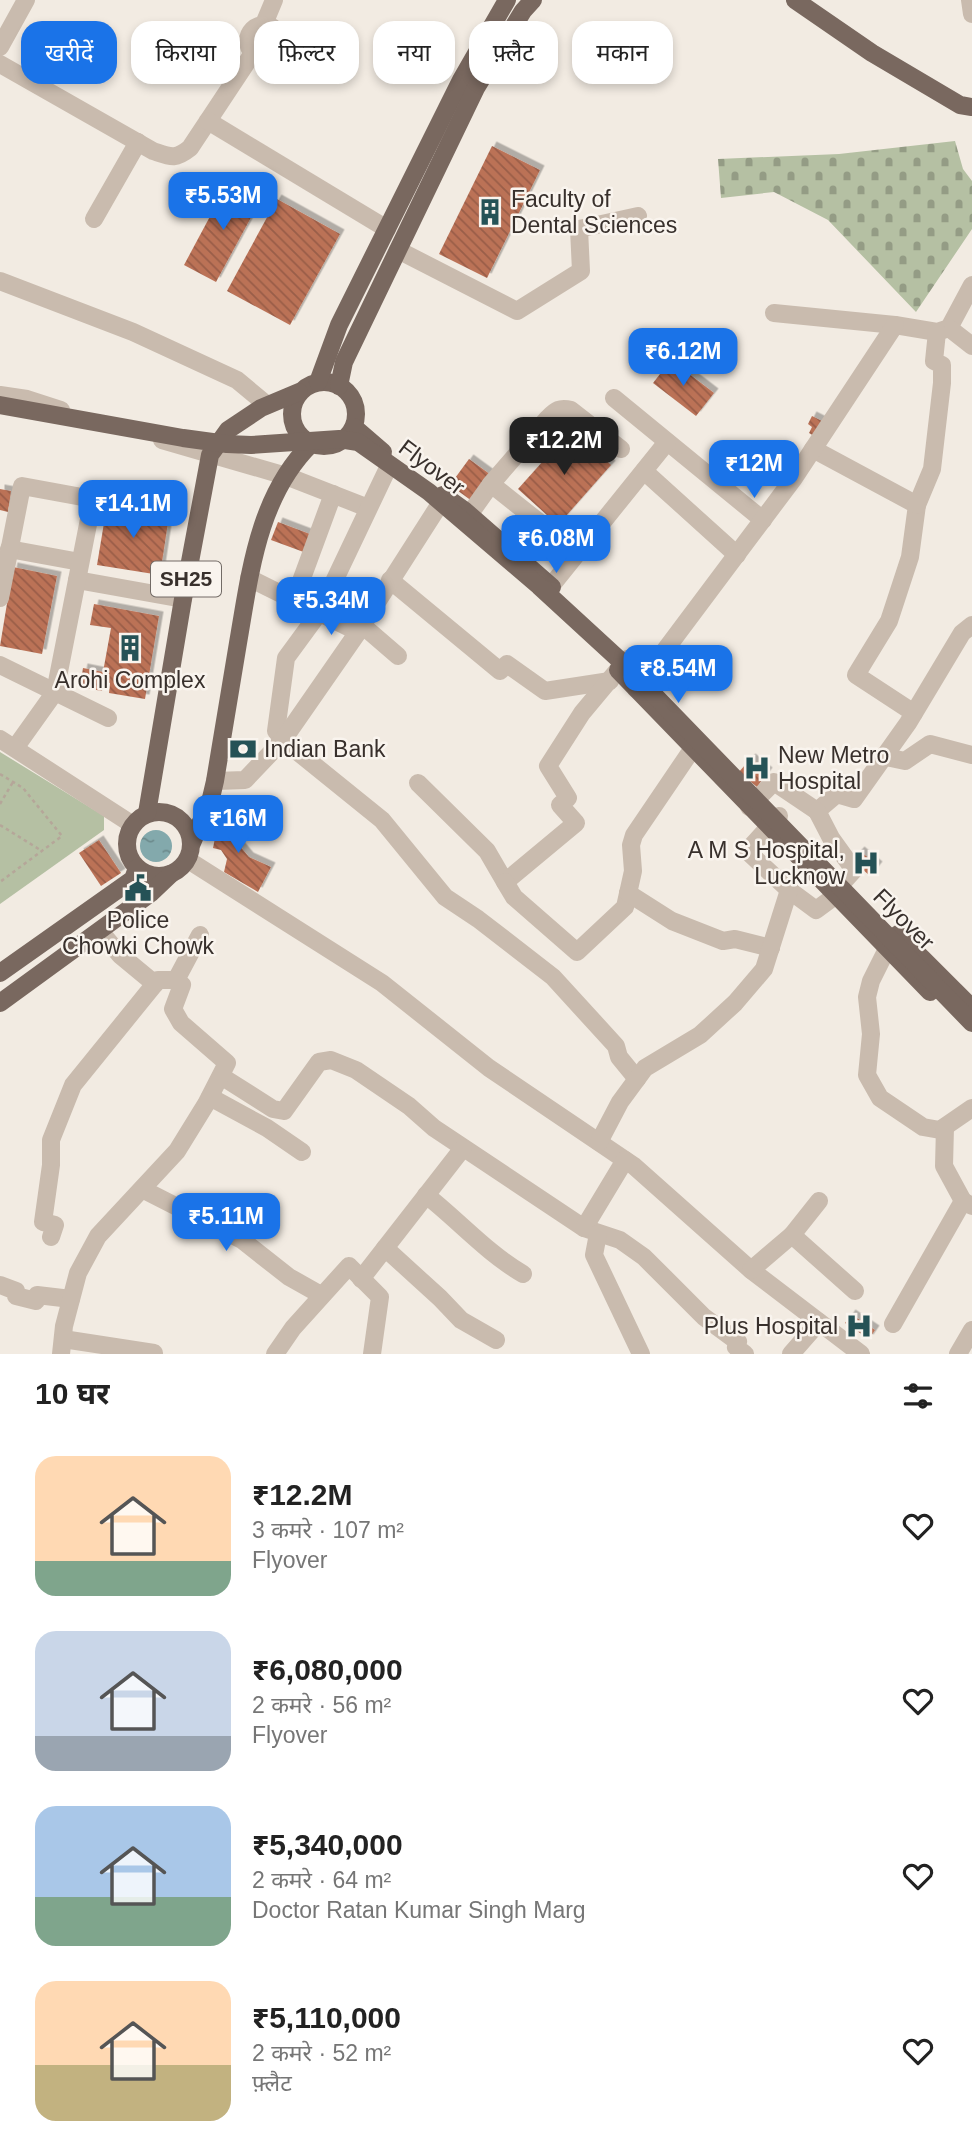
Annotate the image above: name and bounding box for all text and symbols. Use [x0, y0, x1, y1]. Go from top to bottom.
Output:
chip: खरीदें [21, 21, 117, 84]
chip: किराया [131, 21, 240, 84]
chip: फ़िल्टर [254, 21, 359, 84]
chip: नया [373, 21, 455, 84]
chip: फ़्लैट [469, 21, 558, 84]
chip: मकान [572, 21, 673, 84]
pin: ₹5.53M [166, 173, 280, 232]
text: ₹5.53M [184, 182, 262, 208]
place label: Faculty of Dental Sciences [511, 186, 677, 238]
building icon: Faculty of Dental Sciences [475, 197, 505, 227]
pin: ₹6.12M [626, 328, 740, 388]
text: ₹6.12M [644, 338, 722, 364]
pin: ₹12.2M [507, 418, 621, 477]
text: ₹12.2M [525, 427, 603, 453]
street label: Flyover [394, 434, 470, 500]
pin: ₹12M [713, 440, 795, 500]
text: ₹12M [725, 450, 783, 476]
pin: ₹14.1M [76, 480, 190, 540]
text: ₹14.1M [94, 490, 172, 516]
pin: ₹6.08M [499, 516, 613, 575]
text: ₹6.08M [517, 525, 595, 551]
road number: SH25 [151, 562, 221, 596]
pin: ₹5.34M [274, 578, 388, 637]
text: ₹5.34M [292, 587, 370, 613]
building icon: Arohi Complex [115, 633, 145, 663]
pin: ₹8.54M [621, 646, 735, 705]
text: ₹8.54M [639, 655, 717, 681]
place label: Arohi Complex [55, 667, 206, 693]
bank icon: Indian Bank [228, 734, 258, 764]
place label: Indian Bank [264, 736, 386, 762]
place label: New Metro Hospital [778, 742, 889, 794]
hospital icon: New Metro Hospital [742, 753, 772, 783]
pin: ₹16M [197, 796, 279, 855]
text: ₹16M [209, 805, 267, 831]
place label: A M S Hospital, Lucknow [688, 837, 845, 889]
hospital icon: A M S Hospital, Lucknow [851, 848, 881, 878]
public building icon: Police Chowki Chowk [123, 873, 153, 903]
street label: Flyover [868, 883, 940, 955]
place label: Police Chowki Chowk [62, 907, 215, 959]
pin: ₹5.11M [169, 1194, 283, 1253]
text: ₹5.11M [188, 1203, 264, 1229]
hospital icon: Plus Hospital [844, 1311, 874, 1341]
place label: Plus Hospital [704, 1313, 838, 1339]
text: 10 घर [35, 1377, 109, 1410]
icon: filters [899, 1377, 937, 1415]
text: ₹12.2M [252, 1478, 353, 1511]
icon: home [91, 1484, 175, 1568]
icon: heart [899, 1507, 937, 1545]
text: 3 कमरे · 107 m² [252, 1517, 404, 1543]
text: Flyover [252, 1547, 327, 1573]
text: ₹6,080,000 [252, 1653, 403, 1686]
icon: home [91, 1659, 175, 1743]
icon: heart [899, 1682, 937, 1720]
text: 2 कमरे · 56 m² [252, 1692, 391, 1718]
text: Flyover [252, 1722, 327, 1748]
text: ₹5,340,000 [252, 1828, 403, 1861]
icon: home [91, 1834, 175, 1918]
icon: heart [899, 1857, 937, 1895]
text: 2 कमरे · 64 m² [252, 1867, 391, 1893]
text: Doctor Ratan Kumar Singh Marg [252, 1897, 586, 1923]
text: ₹5,110,000 [252, 2001, 401, 2034]
icon: home [91, 2009, 175, 2093]
icon: heart [899, 2032, 937, 2070]
text: 2 कमरे · 52 m² [252, 2040, 391, 2066]
text: फ़्लैट [252, 2070, 292, 2096]

